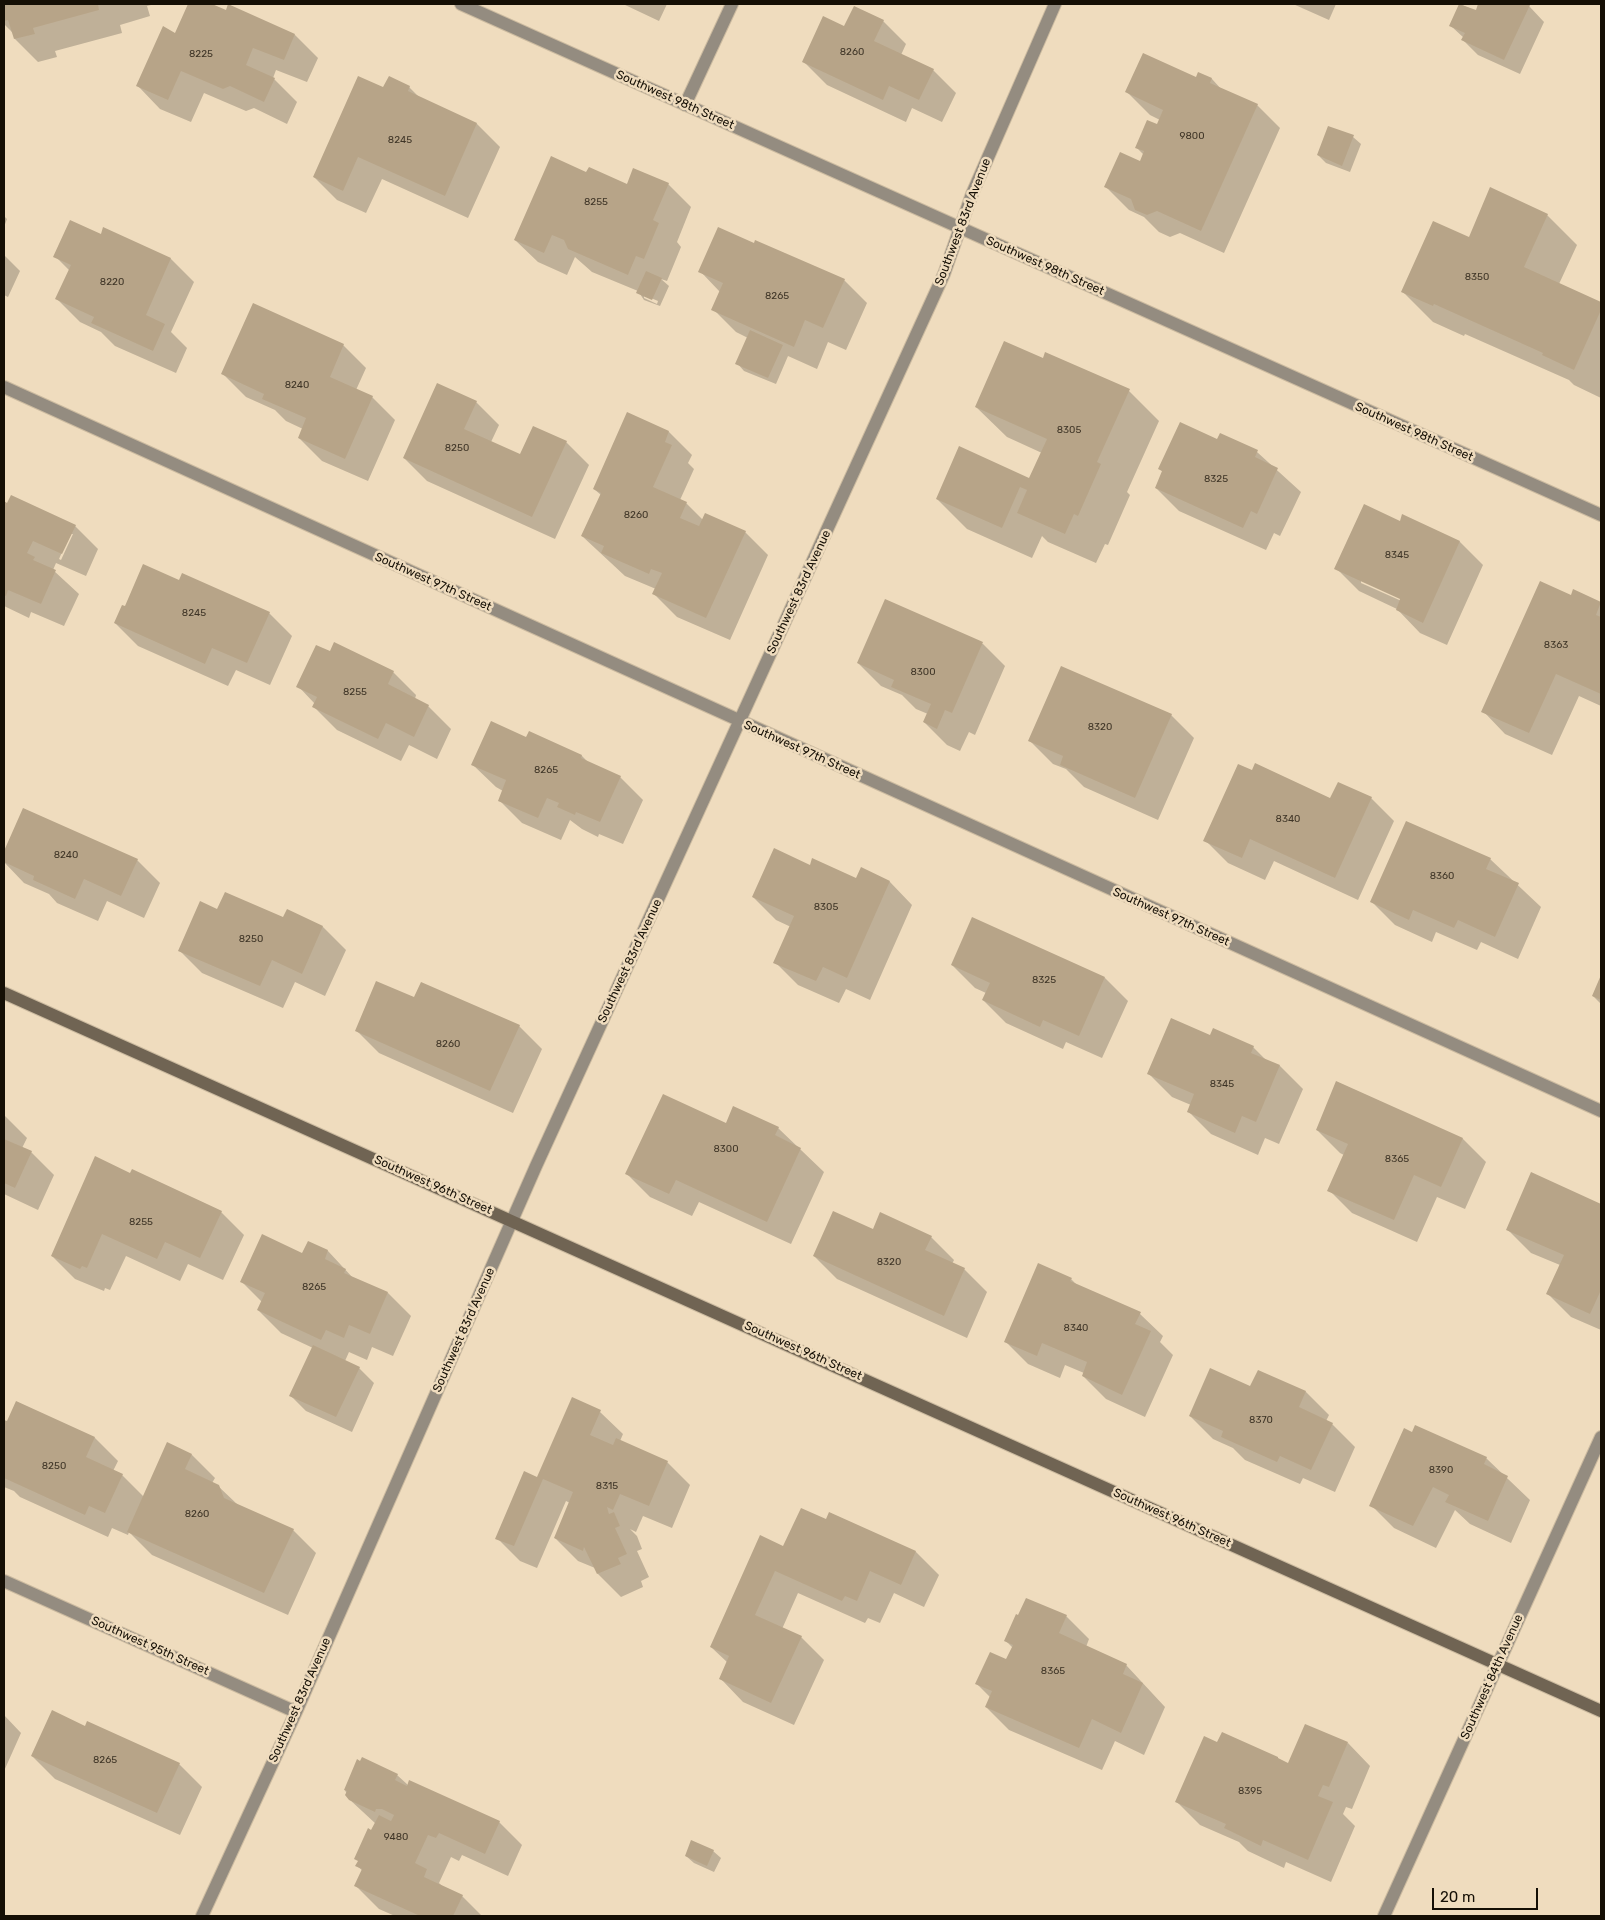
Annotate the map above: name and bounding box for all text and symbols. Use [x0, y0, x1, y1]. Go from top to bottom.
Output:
house number: 8260 [840, 46, 864, 58]
house number: 8225 [189, 48, 213, 60]
street label: Southwest 98th Street [614, 67, 736, 133]
house number: 9800 [1180, 130, 1204, 142]
house number: 8245 [388, 134, 412, 146]
street label: Southwest 83rd Avenue [932, 156, 994, 288]
house number: 8255 [584, 196, 608, 208]
street label: Southwest 98th Street [984, 233, 1106, 299]
house number: 8350 [1465, 271, 1489, 283]
house number: 8220 [100, 276, 124, 288]
house number: 8265 [765, 290, 789, 302]
house number: 8240 [285, 379, 309, 391]
street label: Southwest 98th Street [1353, 399, 1475, 465]
house number: 8305 [1057, 424, 1081, 436]
house number: 8250 [445, 442, 469, 454]
house number: 8325 [1204, 473, 1228, 485]
house number: 8260 [624, 509, 648, 521]
street label: Southwest 83rd Avenue [764, 528, 834, 656]
house number: 8345 [1385, 549, 1409, 561]
street label: Southwest 97th Street [372, 550, 494, 614]
house number: 8245 [182, 607, 206, 619]
house number: 8363 [1544, 639, 1568, 651]
house number: 8300 [910, 666, 936, 678]
house number: 8255 [343, 686, 367, 698]
street label: Southwest 97th Street [741, 718, 863, 782]
house number: 8320 [1088, 721, 1112, 733]
house number: 8265 [534, 764, 558, 776]
house number: 8340 [1276, 813, 1300, 825]
house number: 8240 [54, 849, 78, 861]
house number: 8360 [1430, 870, 1454, 882]
street label: Southwest 97th Street [1110, 885, 1232, 949]
street label: Southwest 83rd Avenue [595, 897, 665, 1025]
house number: 8305 [814, 901, 838, 913]
house number: 8250 [239, 933, 263, 945]
house number: 8325 [1032, 974, 1056, 986]
house number: 8260 [436, 1038, 460, 1050]
house number: 8345 [1210, 1078, 1234, 1090]
house number: 8300 [713, 1143, 739, 1155]
street label: Southwest 96th Street [372, 1153, 494, 1217]
house number: 8365 [1385, 1153, 1409, 1165]
house number: 8255 [129, 1216, 153, 1228]
house number: 8320 [877, 1256, 901, 1268]
street label: Southwest 83rd Avenue [430, 1265, 498, 1395]
house number: 8265 [302, 1281, 326, 1293]
street label: Southwest 96th Street [742, 1319, 864, 1383]
house number: 8340 [1064, 1322, 1088, 1334]
house number: 8370 [1249, 1414, 1273, 1426]
house number: 8250 [42, 1460, 66, 1472]
house number: 8390 [1429, 1464, 1453, 1476]
house number: 8315 [596, 1480, 618, 1492]
street label: Southwest 96th Street [1111, 1486, 1233, 1550]
house number: 8260 [185, 1508, 209, 1520]
street label: Southwest 84th Avenue [1458, 1612, 1526, 1742]
street label: Southwest 95th Street [89, 1614, 211, 1678]
street label: Southwest 83rd Avenue [266, 1635, 334, 1765]
house number: 8365 [1041, 1665, 1065, 1677]
house number: 8265 [93, 1754, 117, 1766]
house number: 8395 [1238, 1785, 1262, 1797]
house number: 9480 [384, 1831, 408, 1843]
scale bar [1435, 1878, 1541, 1910]
text: 20 m [1440, 1888, 1475, 1906]

